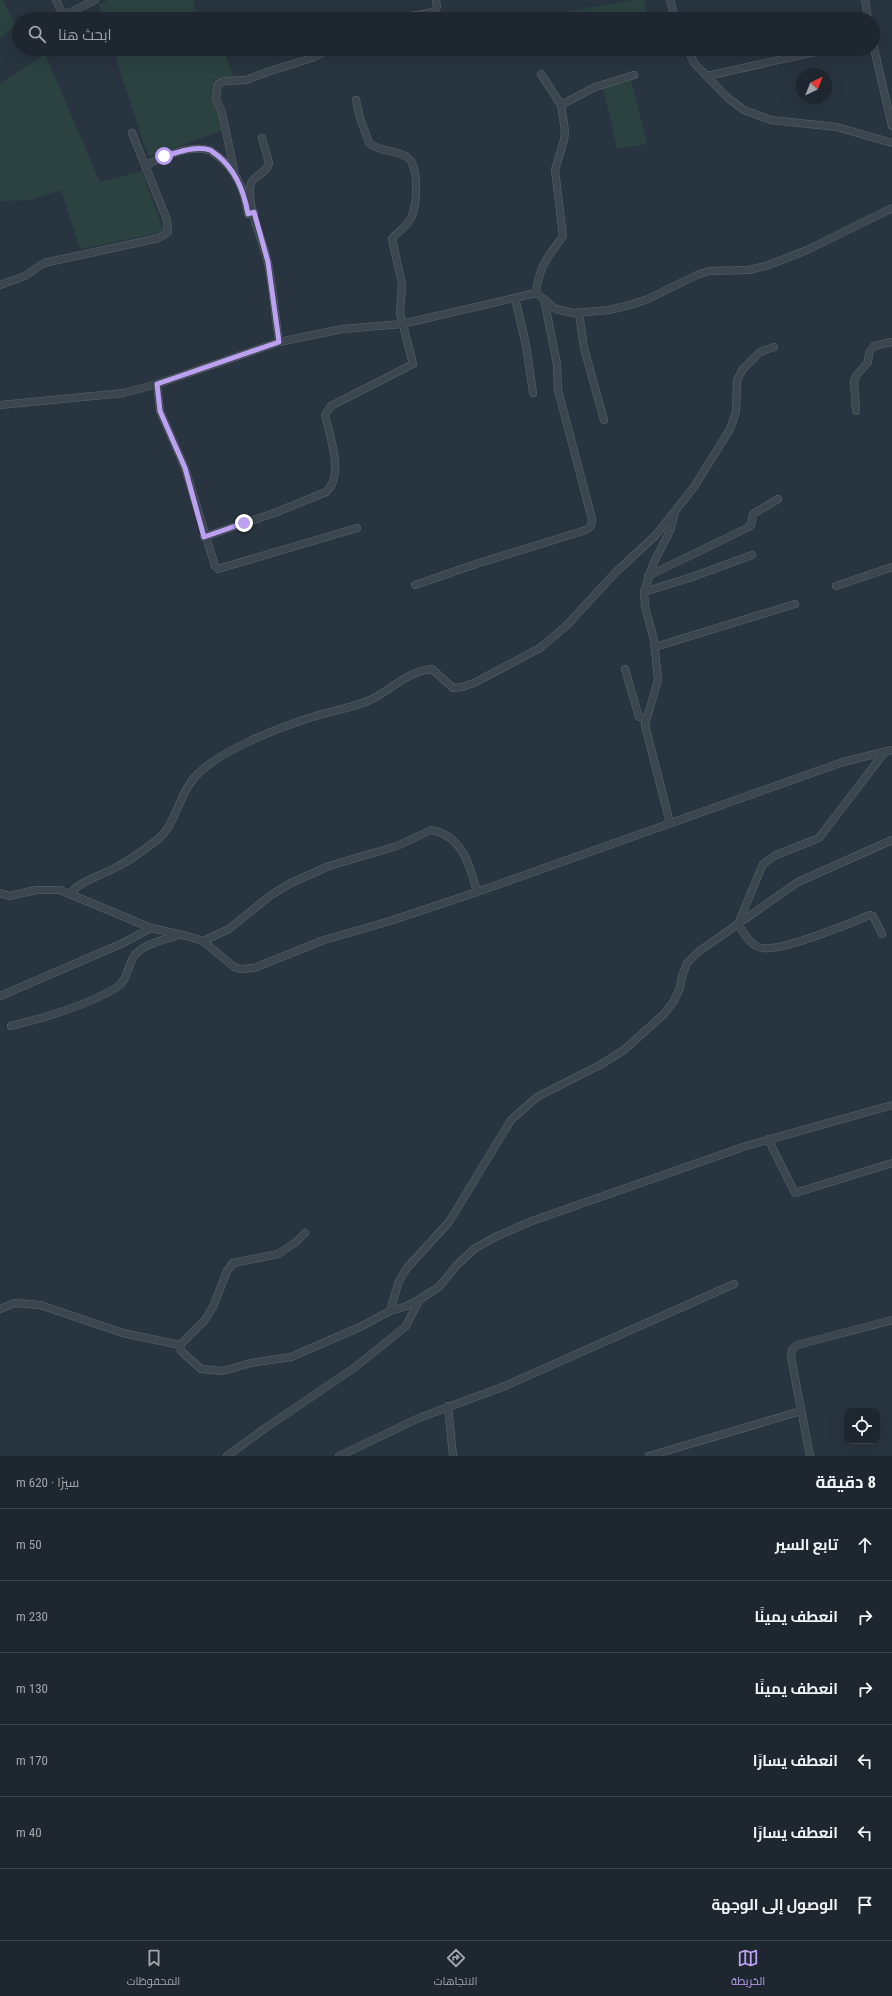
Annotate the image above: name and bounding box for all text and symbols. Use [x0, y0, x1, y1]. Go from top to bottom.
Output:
search box [12, 12, 880, 56]
icon: search [26, 23, 48, 45]
text: ابحث هنا [58, 26, 112, 44]
north arrow [796, 68, 832, 104]
route start [155, 147, 173, 165]
route end [235, 514, 253, 532]
map controls [844, 1408, 880, 1444]
button: locate [844, 1408, 880, 1444]
text: 8 دقيقة [815, 1472, 876, 1492]
text: سيرًا · 620 m [16, 1475, 79, 1490]
icon: ahead [854, 1534, 876, 1556]
text: تابع السير [775, 1536, 838, 1554]
text: 50 m [16, 1537, 42, 1552]
icon: right [854, 1606, 876, 1628]
text: انعطف يمينًا [755, 1608, 838, 1626]
text: 230 m [16, 1609, 48, 1624]
icon: right [854, 1678, 876, 1700]
text: انعطف يمينًا [755, 1680, 838, 1698]
text: 130 m [16, 1681, 48, 1696]
icon: left [854, 1750, 876, 1772]
text: انعطف يسارًا [753, 1752, 838, 1770]
text: 170 m [16, 1753, 48, 1768]
icon: left [854, 1822, 876, 1844]
text: انعطف يسارًا [753, 1824, 838, 1842]
text: 40 m [16, 1825, 42, 1840]
icon: arrive [854, 1894, 876, 1916]
text: الوصول إلى الوجهة [712, 1896, 838, 1914]
tab: المحفوظات [127, 1947, 180, 1991]
tab: الاتجاهات [434, 1947, 477, 1991]
tab: الخريطة [731, 1947, 765, 1991]

